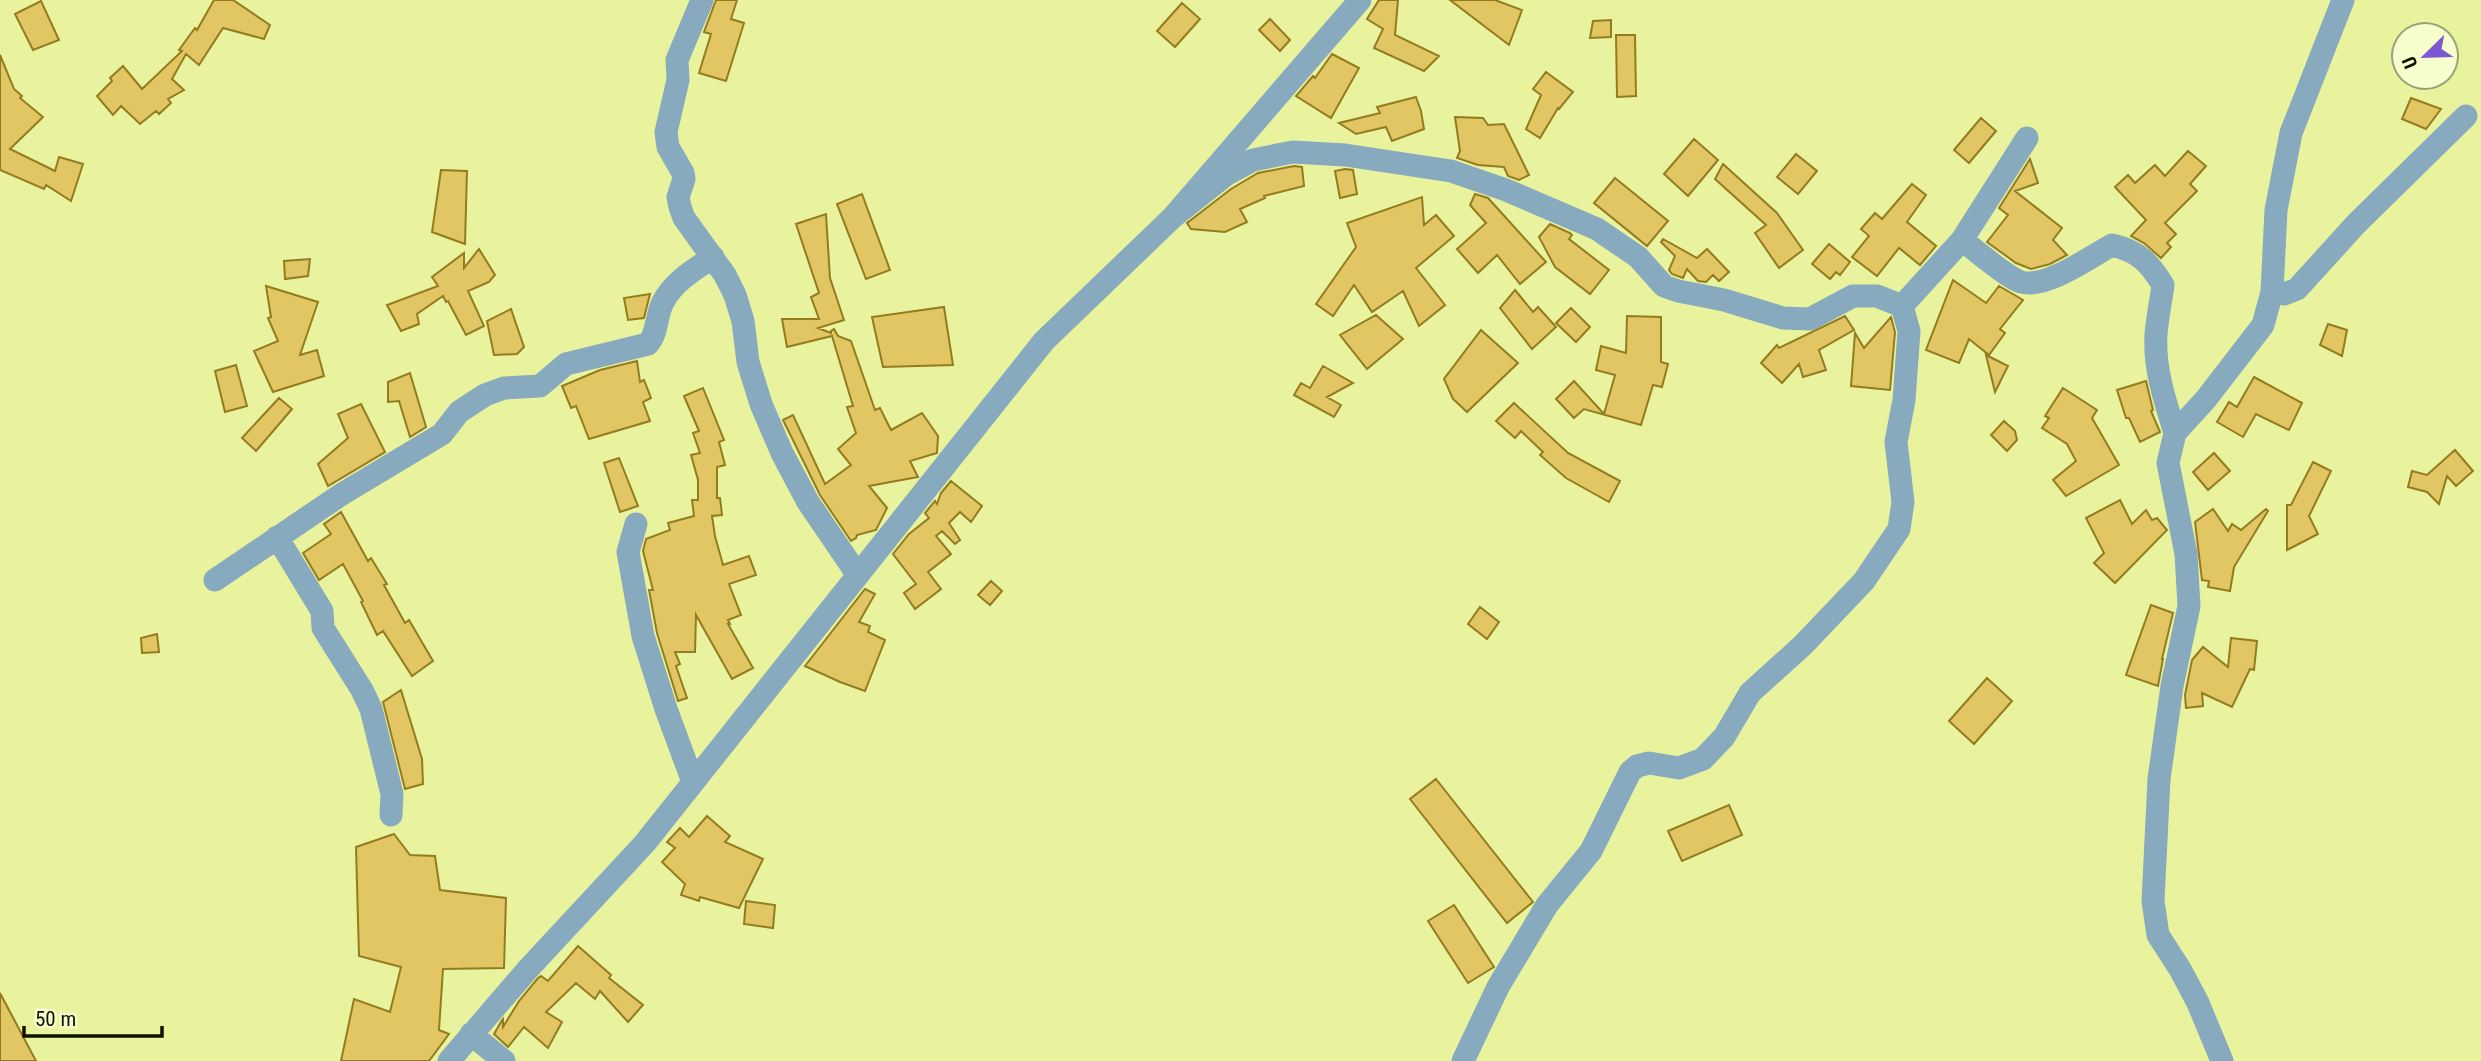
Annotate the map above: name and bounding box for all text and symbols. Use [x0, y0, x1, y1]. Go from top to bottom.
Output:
north arrow [2390, 21, 2460, 91]
text: U [2397, 53, 2423, 72]
scale bar [24, 995, 163, 1038]
text: 50 m [35, 1007, 76, 1031]

